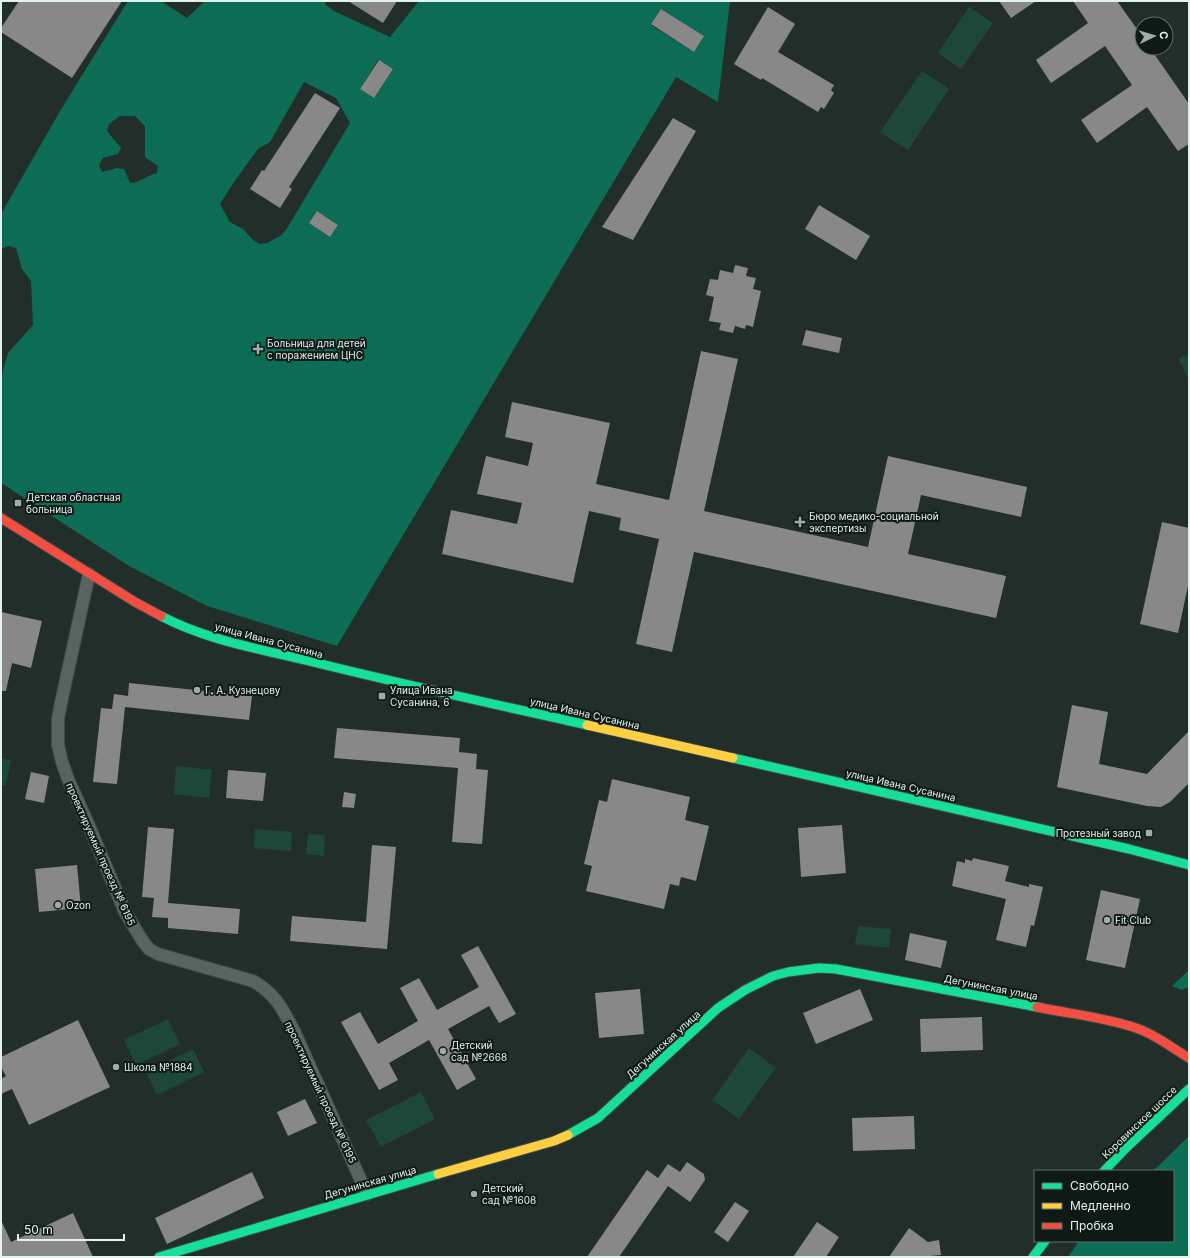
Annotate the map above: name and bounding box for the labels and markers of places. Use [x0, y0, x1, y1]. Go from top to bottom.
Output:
place label: Больница для детей с поражением ЦНС [267, 337, 366, 361]
marker: Больница для детей с поражением ЦНС [252, 343, 264, 355]
place label: Детская областная больница [26, 491, 121, 515]
marker: Детская областная больница [13, 498, 23, 508]
place label: Бюро медико-социальной экспертизы [809, 510, 939, 534]
marker: Бюро медико-социальной экспертизы [794, 516, 806, 528]
place label: Г. А. Кузнецову [205, 684, 281, 696]
place label: Улица Ивана Сусанина, 6 [390, 684, 453, 708]
marker: Г. А. Кузнецову [192, 685, 202, 695]
marker: Улица Ивана Сусанина, 6 [377, 691, 387, 701]
place label: Протезный завод [1056, 827, 1141, 839]
marker: Протезный завод [1144, 828, 1154, 838]
place label: Ozon [66, 899, 91, 911]
marker: Ozon [53, 900, 63, 910]
place label: Fit Club [1115, 914, 1151, 926]
marker: Fit Club [1102, 915, 1112, 925]
place label: Детский сад №2668 [451, 1039, 507, 1063]
marker: Детский сад №2668 [438, 1046, 448, 1056]
place label: Школа №1884 [124, 1061, 193, 1073]
marker: Школа №1884 [111, 1062, 121, 1072]
place label: Детский сад №1608 [482, 1182, 536, 1206]
marker: Детский сад №1608 [469, 1189, 479, 1199]

